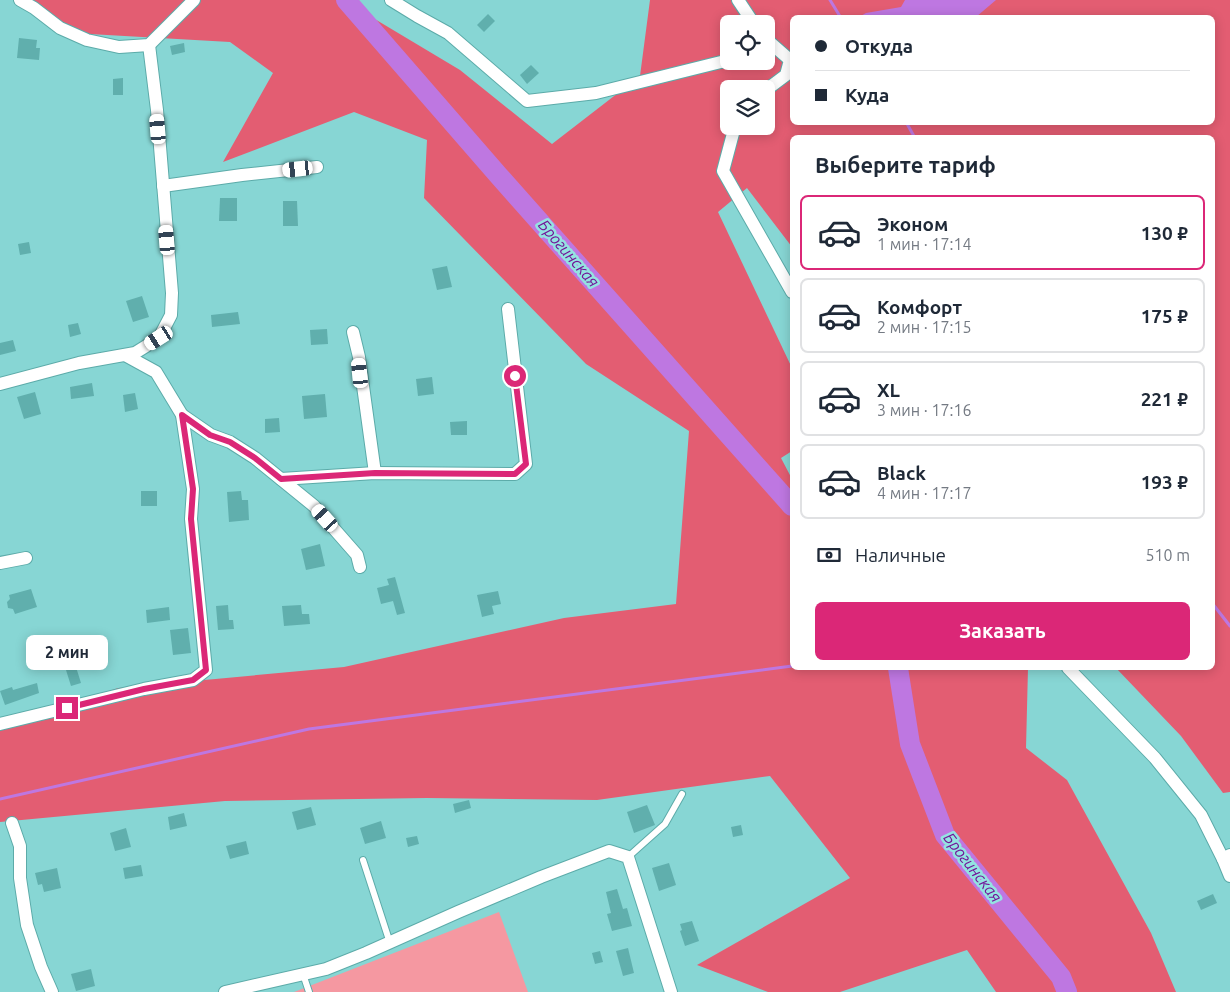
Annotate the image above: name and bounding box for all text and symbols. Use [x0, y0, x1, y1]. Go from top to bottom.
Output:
map controls [720, 15, 775, 135]
button: locate [720, 15, 775, 70]
text: Откуда [845, 35, 913, 57]
button: layers [720, 80, 775, 135]
text: Куда [845, 84, 889, 106]
car [149, 113, 166, 145]
text: Выберите тариф [815, 152, 996, 177]
car [282, 160, 313, 178]
icon: car [817, 210, 862, 255]
text: Эконом [877, 213, 948, 235]
water label: Брогинская [535, 216, 603, 290]
text: 130 ₽ [1141, 222, 1188, 244]
car [158, 224, 175, 256]
text: 1 мин · 17:14 [877, 235, 971, 253]
icon: car [817, 293, 862, 338]
text: Комфорт [877, 296, 962, 318]
text: 175 ₽ [1141, 305, 1188, 327]
text: 2 мин · 17:15 [877, 318, 971, 336]
car [142, 324, 175, 352]
car [350, 357, 369, 389]
route start [504, 365, 526, 387]
icon: car [817, 376, 862, 421]
text: XL [877, 379, 900, 401]
text: 221 ₽ [1141, 388, 1188, 410]
text: 3 мин · 17:16 [877, 401, 971, 419]
icon: car [817, 459, 862, 504]
text: Black [877, 462, 926, 484]
text: 193 ₽ [1141, 471, 1188, 493]
text: 4 мин · 17:17 [877, 484, 971, 502]
car [309, 502, 340, 534]
icon: cash [815, 541, 843, 569]
text: Наличные [855, 544, 946, 566]
text: 510 m [1145, 546, 1190, 564]
button: Заказать [815, 602, 1190, 660]
callout: 2 мин [26, 636, 108, 670]
text: 2 мин [45, 643, 89, 661]
route end [56, 697, 78, 719]
water label: Брогинская [940, 829, 1006, 905]

